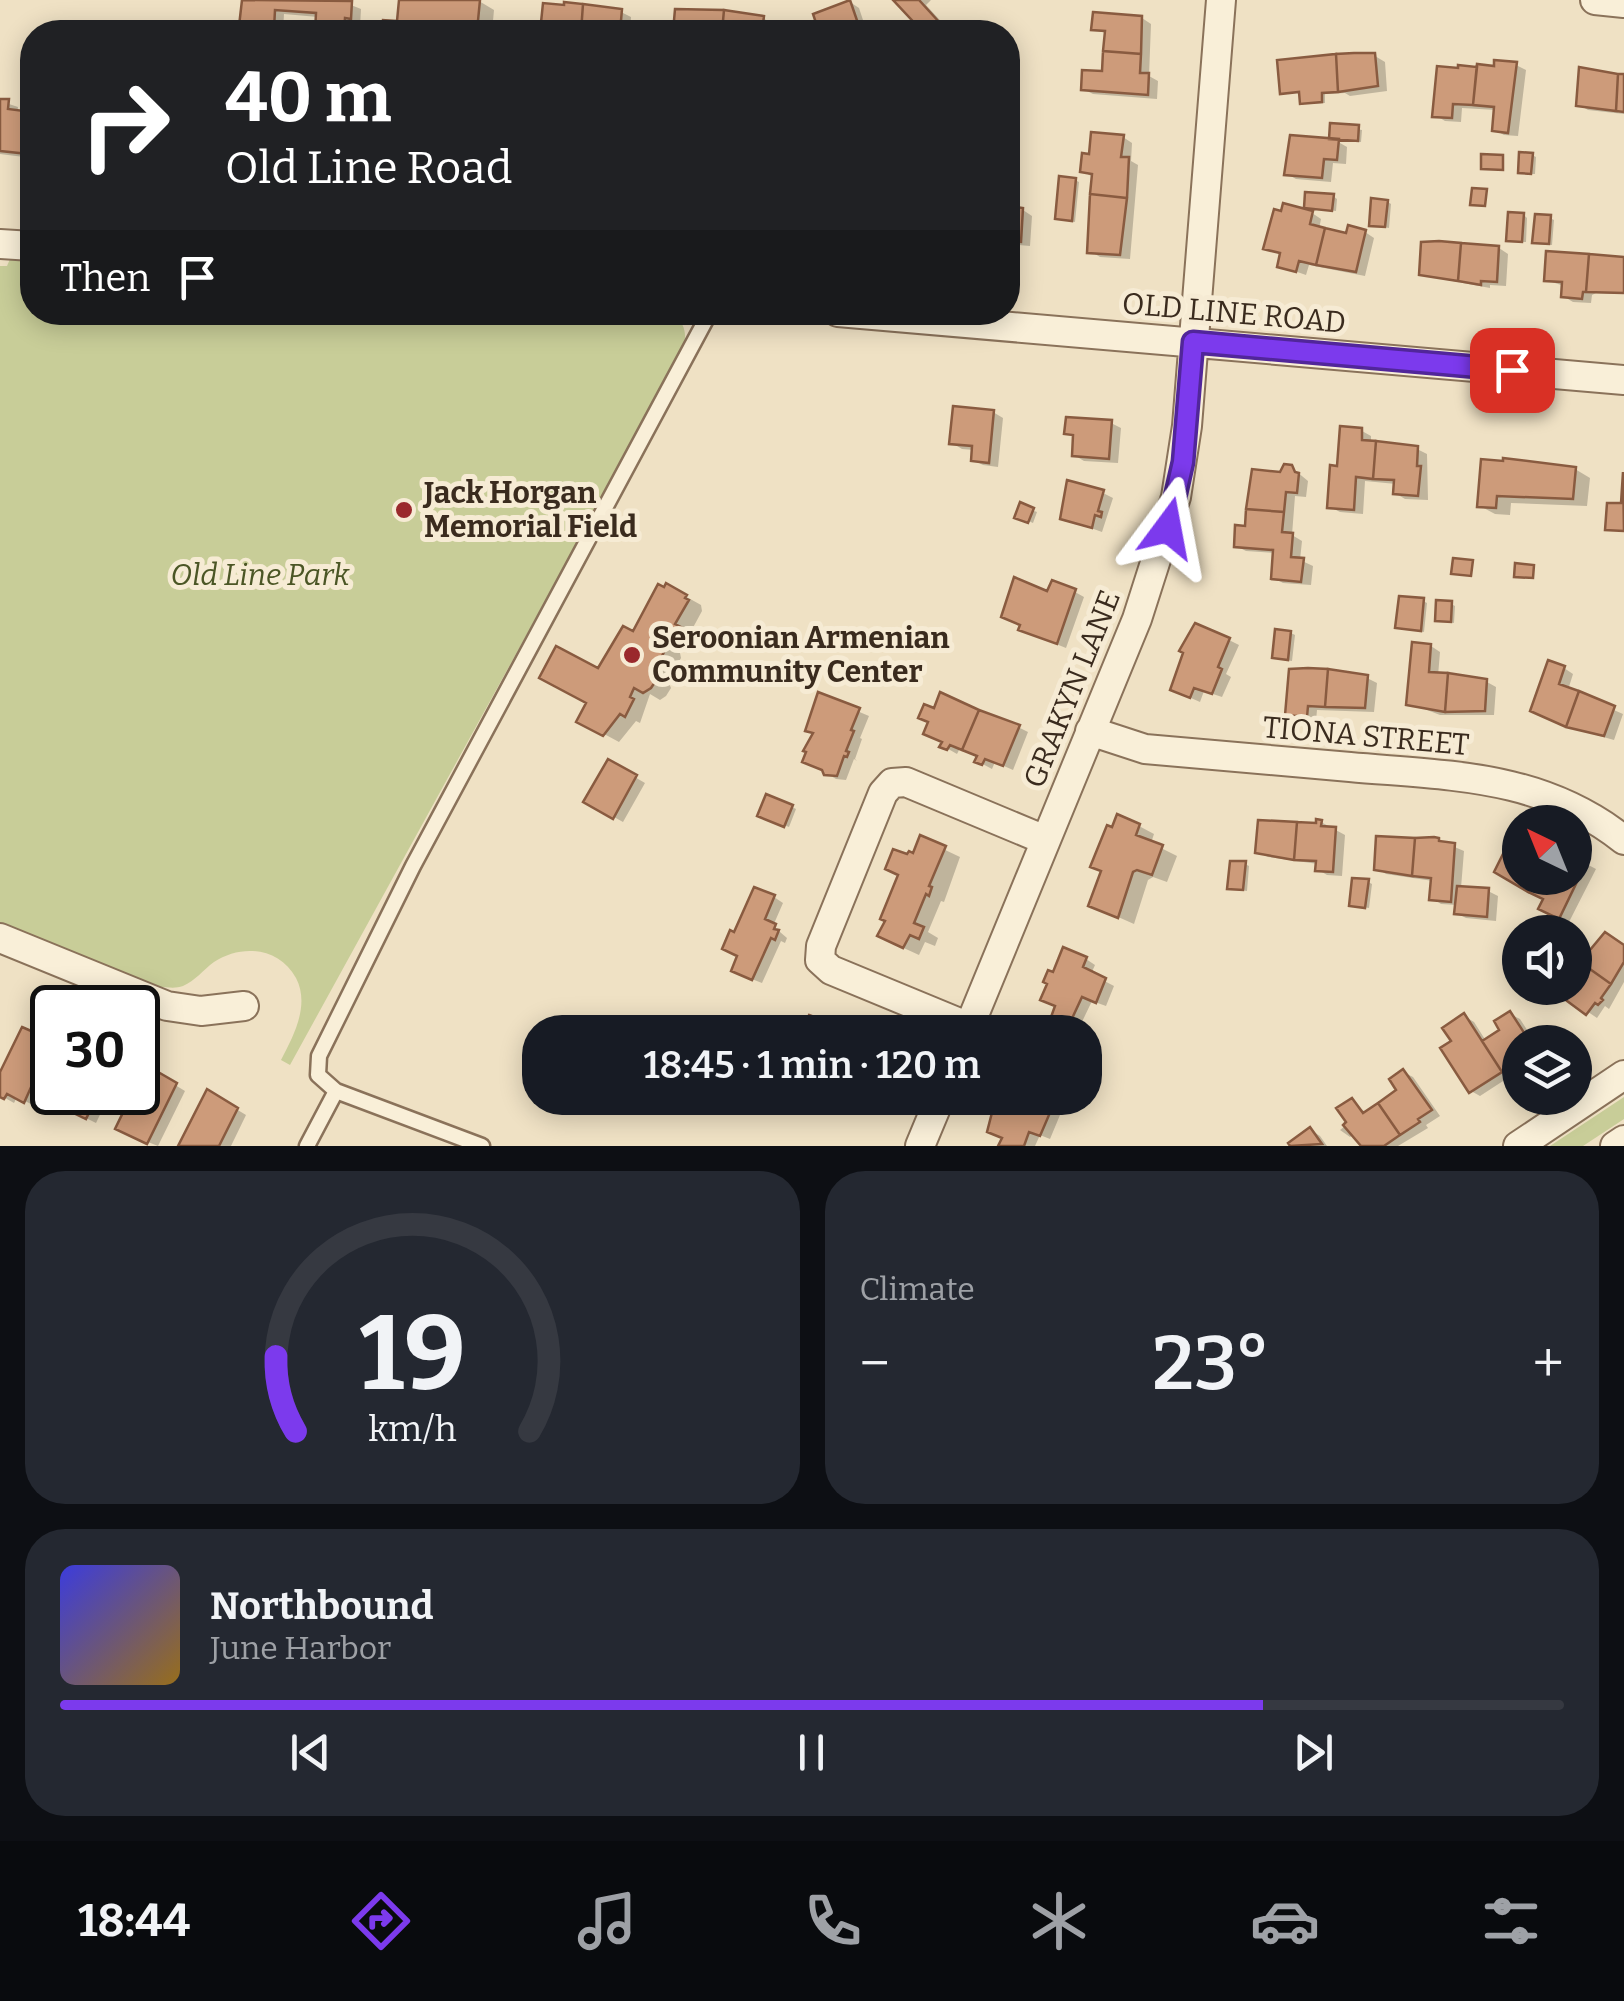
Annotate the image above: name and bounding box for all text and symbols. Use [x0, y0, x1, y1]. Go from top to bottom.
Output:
text: 40 m [225, 56, 391, 140]
icon: right [60, 60, 190, 190]
text: Old Line Road [225, 141, 512, 195]
icon: arrive [170, 250, 225, 305]
text: Then [60, 255, 150, 301]
street label: OLD LINE ROAD [1120, 285, 1348, 341]
pin [1470, 328, 1555, 413]
icon: arrive [1485, 343, 1540, 398]
place label: Jack Horgan Memorial Field [422, 475, 637, 545]
position arrow [1116, 476, 1220, 580]
marker: Jack Horgan Memorial Field [393, 499, 415, 521]
park label: Old Line Park [171, 557, 350, 593]
street label: GRAKYN LANE [1016, 585, 1128, 793]
place label: Seroonian Armenian Community Center [652, 620, 950, 690]
marker: Seroonian Armenian Community Center [621, 644, 643, 666]
street label: TIONA STREET [1261, 709, 1471, 763]
north arrow [1502, 805, 1592, 895]
map controls [1502, 805, 1592, 1115]
button: sound [1502, 915, 1592, 1005]
speed limit sign: 30 [30, 985, 160, 1115]
button: layers [1502, 1025, 1592, 1115]
text: 18:45 · 1 min · 120 m [644, 1042, 981, 1088]
text: Climate [860, 1270, 975, 1308]
text: 19 [359, 1292, 465, 1417]
text: 23° [1152, 1319, 1270, 1409]
text: − [860, 1331, 890, 1397]
text: + [1533, 1331, 1564, 1397]
text: km/h [368, 1408, 456, 1450]
text: Northbound [210, 1583, 433, 1629]
text: June Harbor [210, 1629, 391, 1667]
icon: previous [283, 1725, 338, 1780]
icon: pause [784, 1725, 839, 1780]
icon: next [1286, 1725, 1341, 1780]
icon: directions [346, 1886, 416, 1956]
icon: music [572, 1886, 642, 1956]
icon: phone [798, 1886, 868, 1956]
icon: climate [1024, 1886, 1094, 1956]
icon: car [1250, 1886, 1320, 1956]
icon: filters [1476, 1886, 1546, 1956]
text: 18:44 [78, 1894, 190, 1948]

